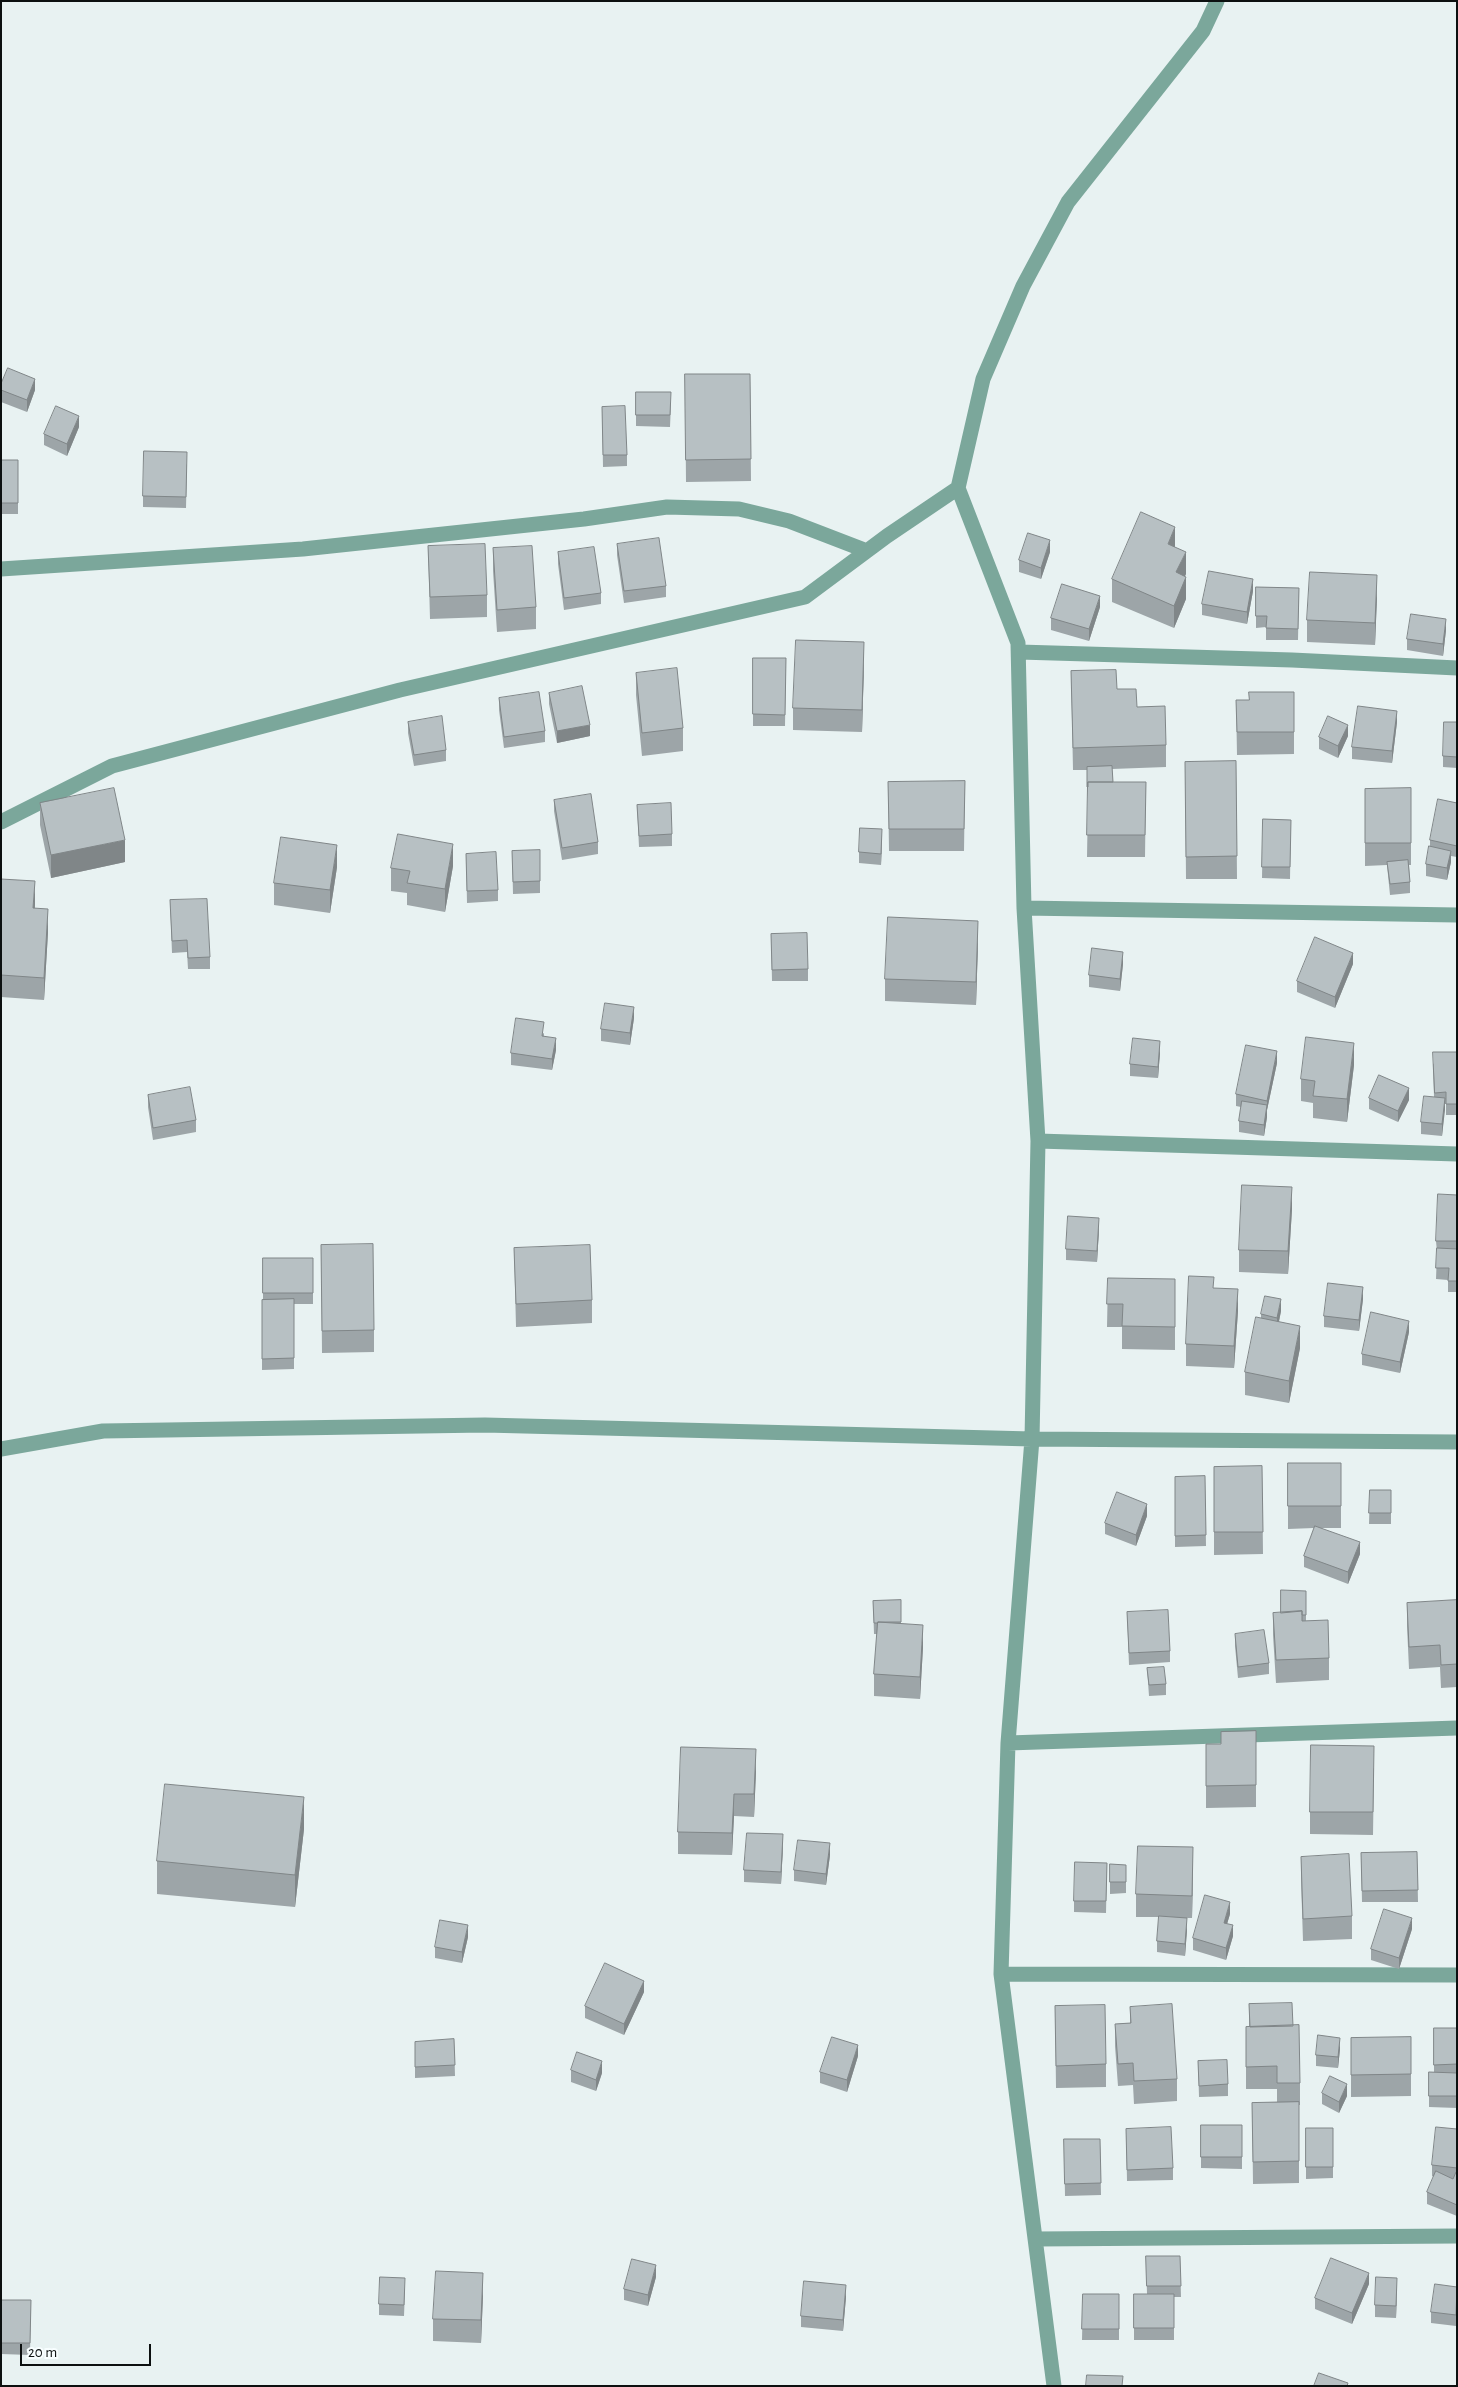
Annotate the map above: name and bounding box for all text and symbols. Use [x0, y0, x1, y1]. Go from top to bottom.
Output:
scale bar [22, 2334, 154, 2366]
text: 20 m [28, 2345, 57, 2360]

